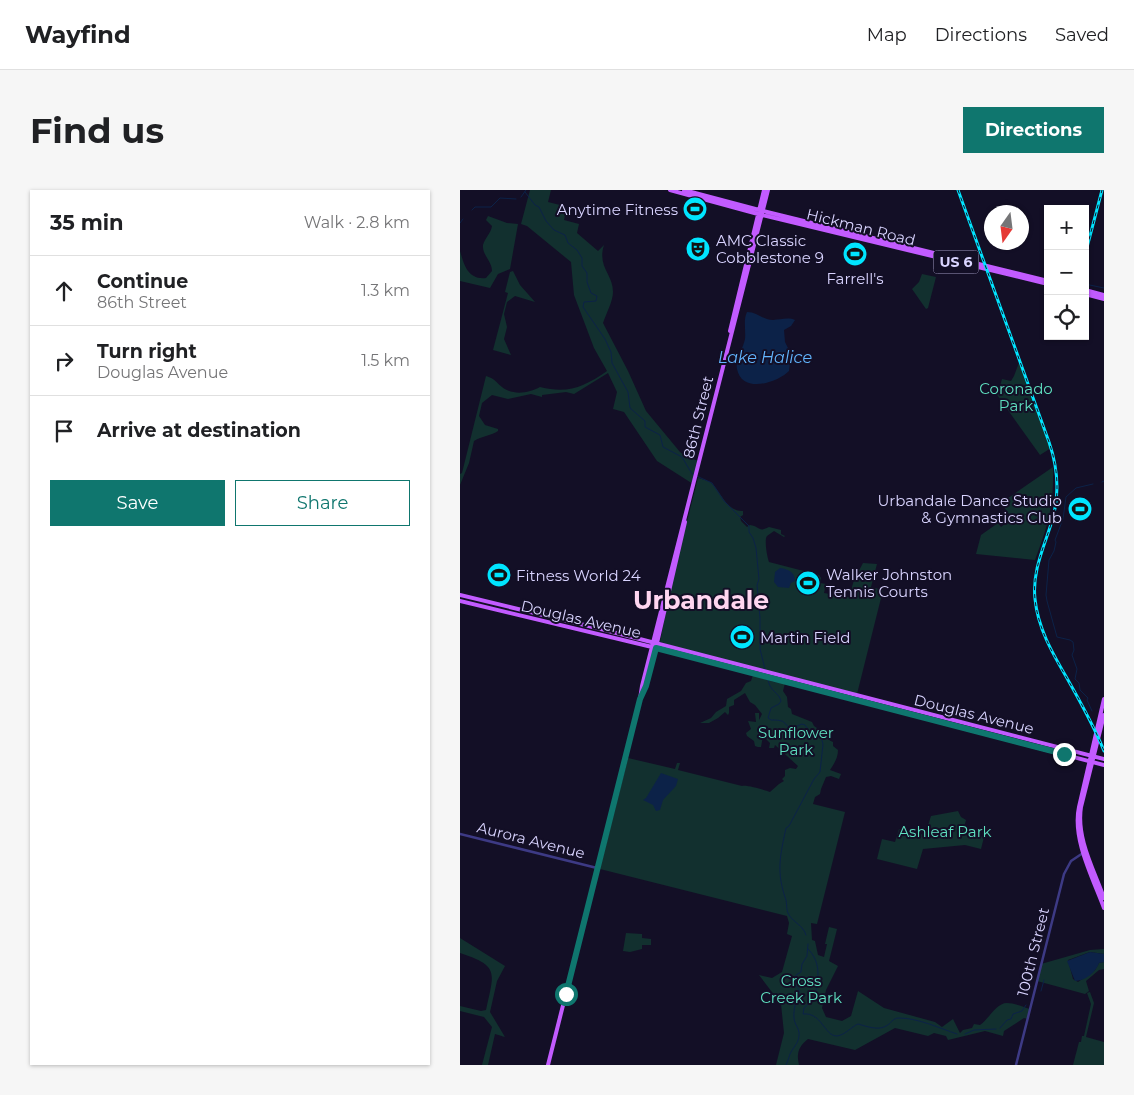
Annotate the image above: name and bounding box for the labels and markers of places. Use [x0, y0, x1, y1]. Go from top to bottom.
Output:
sports icon: Anytime Fitness [682, 196, 708, 222]
place label: Anytime Fitness [557, 200, 678, 219]
place label: AMC Classic Cobblestone 9 [716, 231, 824, 267]
theatre icon: AMC Classic Cobblestone 9 [685, 236, 711, 262]
sports icon: Farrell's [842, 241, 868, 267]
place label: Farrell's [826, 269, 884, 288]
place label: Urbandale Dance Studio & Gymnastics Club [877, 491, 1062, 527]
sports icon: Urbandale Dance Studio & Gymnastics Club [1067, 496, 1093, 522]
sports icon: Fitness World 24 [486, 562, 512, 588]
place label: Walker Johnston Tennis Courts [826, 565, 952, 601]
place label: Fitness World 24 [516, 566, 641, 585]
sports icon: Walker Johnston Tennis Courts [795, 570, 821, 596]
sports icon: Martin Field [729, 624, 755, 650]
place label: Martin Field [760, 628, 850, 647]

